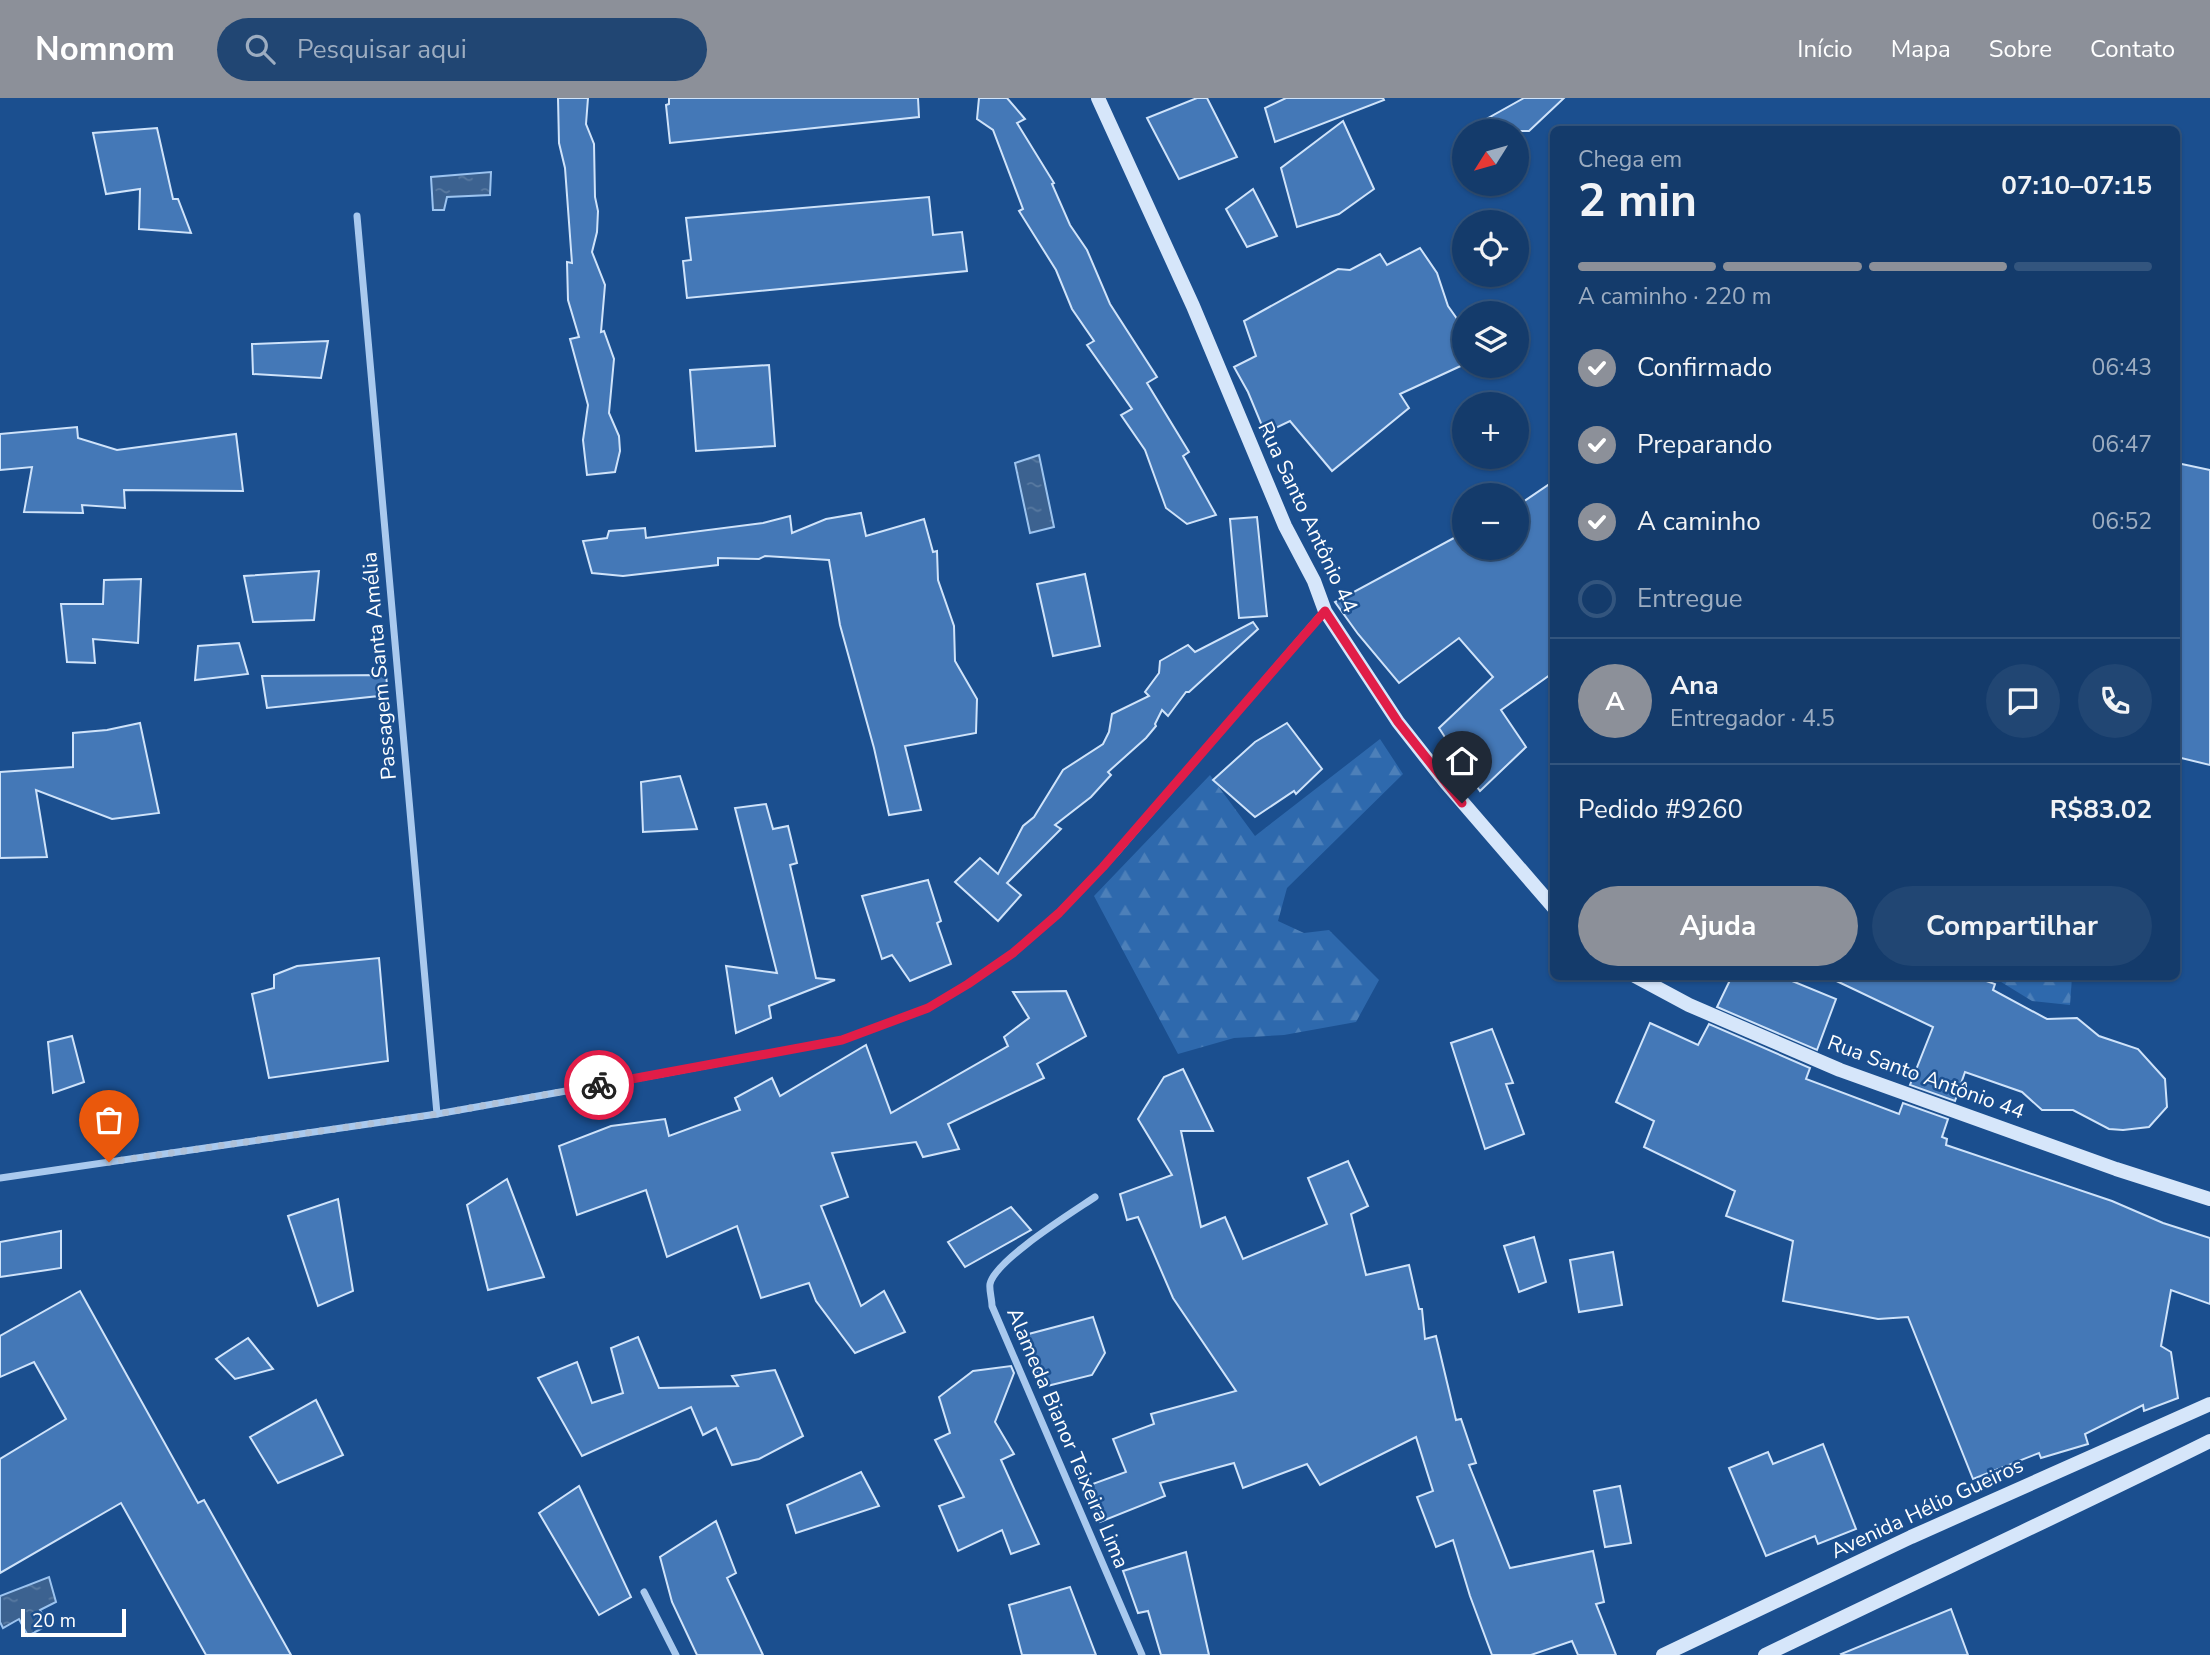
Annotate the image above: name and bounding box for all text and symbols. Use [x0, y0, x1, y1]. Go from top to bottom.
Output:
search box [217, 18, 707, 81]
text: Nomnom [35, 27, 175, 72]
icon: search [241, 30, 279, 68]
text: Pesquisar aqui [297, 32, 467, 67]
text: Início [1797, 33, 1853, 65]
text: Mapa [1891, 33, 1951, 65]
text: Sobre [1989, 33, 2052, 65]
text: Contato [2090, 33, 2175, 65]
north arrow [1452, 119, 1530, 196]
map controls [1452, 119, 1529, 560]
text: Chega em [1578, 144, 1682, 175]
text: 07:10–07:15 [2001, 168, 2152, 203]
text: 2 min [1578, 169, 1697, 232]
button: locate [1452, 210, 1529, 287]
text: A caminho · 220 m [1578, 281, 1771, 312]
button: layers [1452, 301, 1529, 378]
icon: check [1578, 349, 1616, 387]
text: Confirmado [1637, 350, 1772, 385]
text: 06:43 [2092, 352, 2152, 383]
button: + [1452, 392, 1529, 469]
street label: Rua Santo Antônio 44 [1251, 417, 1365, 617]
icon: check [1578, 426, 1616, 464]
text: Preparando [1637, 427, 1772, 462]
text: 06:47 [2092, 429, 2152, 460]
button: − [1452, 483, 1529, 560]
icon: check [1578, 503, 1616, 541]
text: A caminho [1637, 504, 1761, 539]
text: 06:52 [2092, 506, 2152, 537]
street label: Passagem Santa Amélia [355, 551, 403, 781]
text: Entregue [1637, 581, 1743, 616]
button: chat [1986, 664, 2060, 738]
button: phone [2078, 664, 2152, 738]
text: Ana [1670, 668, 1719, 703]
text: A [1605, 684, 1625, 719]
text: Entregador · 4.5 [1670, 703, 1835, 734]
pin [1432, 731, 1492, 803]
icon: home [1443, 742, 1481, 780]
text: Pedido #9260 [1578, 792, 1743, 827]
text: R$83.02 [2050, 792, 2152, 827]
button: Ajuda [1578, 886, 1858, 966]
button: Compartilhar [1872, 886, 2152, 966]
street label: Rua Santo Antônio 44 [1824, 1028, 2028, 1126]
courier [564, 1050, 634, 1120]
icon: bike [580, 1066, 618, 1104]
pin [79, 1090, 139, 1162]
icon: bag [90, 1101, 128, 1139]
street label: Alameda Bianor Teixeira Lima [1000, 1303, 1136, 1573]
street label: Avenida Hélio Gueiros [1826, 1451, 2028, 1565]
scale bar [21, 1606, 126, 1638]
text: 20 m [32, 1608, 76, 1634]

